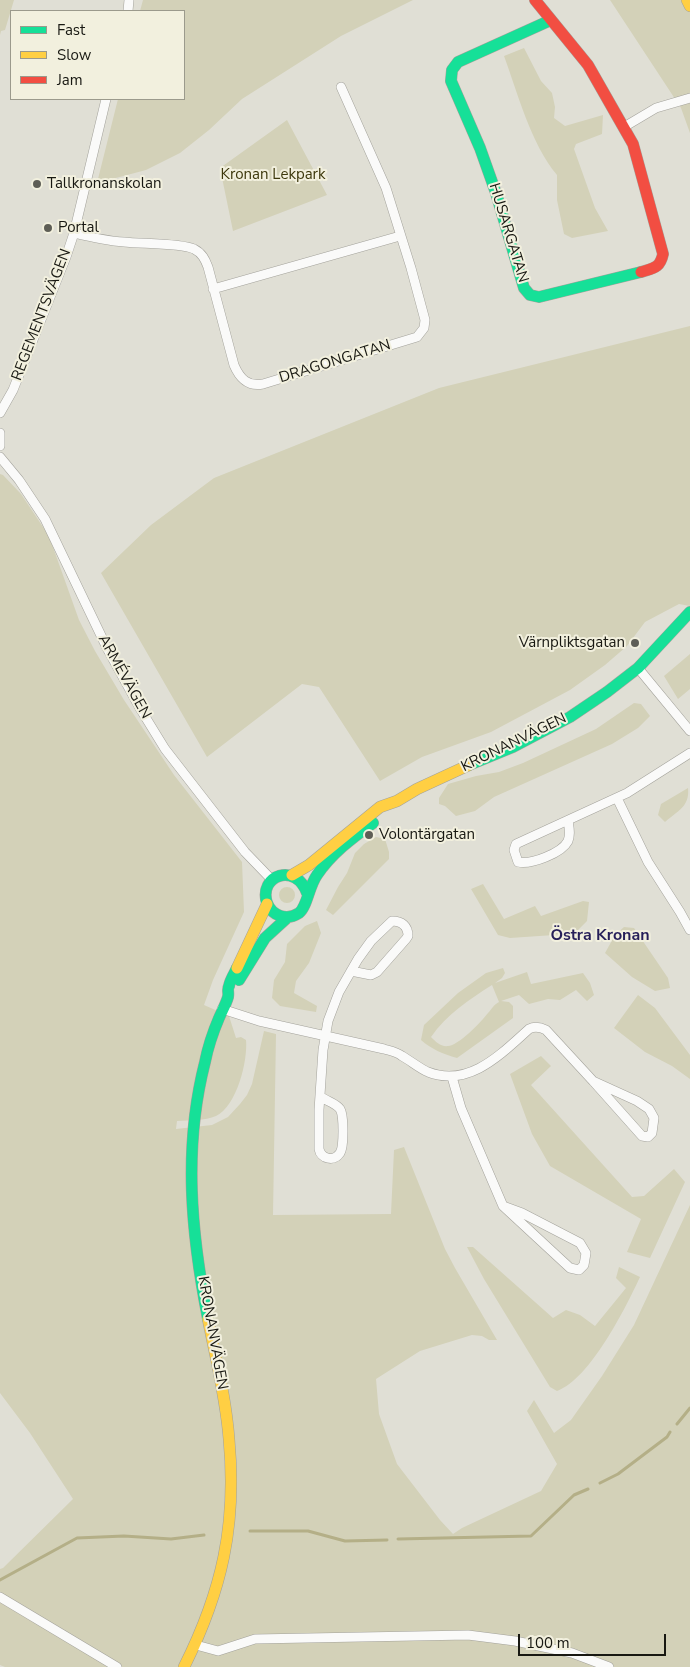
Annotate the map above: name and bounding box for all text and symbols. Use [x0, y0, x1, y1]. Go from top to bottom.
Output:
legend [10, 10, 185, 100]
text: Fast [57, 20, 85, 40]
text: Slow [57, 45, 91, 65]
text: Jam [57, 70, 83, 90]
park label: Kronan Lekpark [221, 166, 325, 184]
place label: Tallkronanskolan [47, 175, 162, 193]
marker: Tallkronanskolan [31, 178, 43, 190]
street label: HUSARGATAN [484, 181, 532, 285]
place label: Portal [58, 219, 99, 237]
marker: Portal [42, 222, 54, 234]
street label: REGEMENTSVÄGEN [9, 247, 75, 383]
street label: DRAGONGATAN [277, 336, 393, 388]
street label: ARMÉVÄGEN [93, 632, 155, 722]
place label: Värnpliktsgatan [519, 634, 625, 652]
marker: Värnpliktsgatan [629, 637, 641, 649]
street label: KRONANVÄGEN [458, 710, 570, 776]
place label: Volontärgatan [379, 826, 475, 844]
marker: Volontärgatan [363, 829, 375, 841]
district label: Östra Kronan [550, 926, 650, 946]
street label: KRONANVÄGEN [193, 1275, 231, 1391]
scale bar [520, 1624, 668, 1656]
text: 100 m [526, 1633, 570, 1653]

